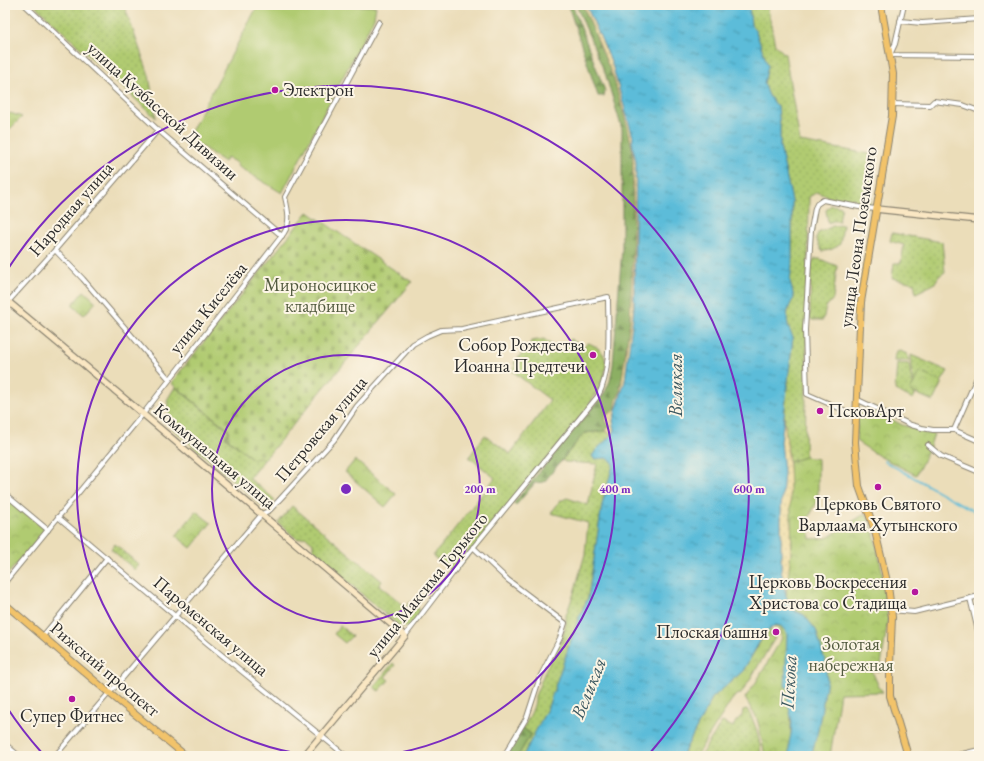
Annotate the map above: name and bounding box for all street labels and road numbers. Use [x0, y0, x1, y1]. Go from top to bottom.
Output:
street label: улица Кузбасской Дивизии [83, 36, 244, 185]
street label: улица Леона Поземского [833, 145, 882, 329]
street label: Народная улица [23, 156, 119, 261]
street label: улица Киселёва [164, 256, 252, 358]
street label: Петровская улица [270, 370, 372, 486]
street label: Коммунальная улица [149, 398, 282, 514]
street label: улица Максима Горького [361, 507, 493, 662]
street label: Пароменская улица [149, 571, 275, 681]
street label: Рижский проспект [46, 616, 165, 722]

